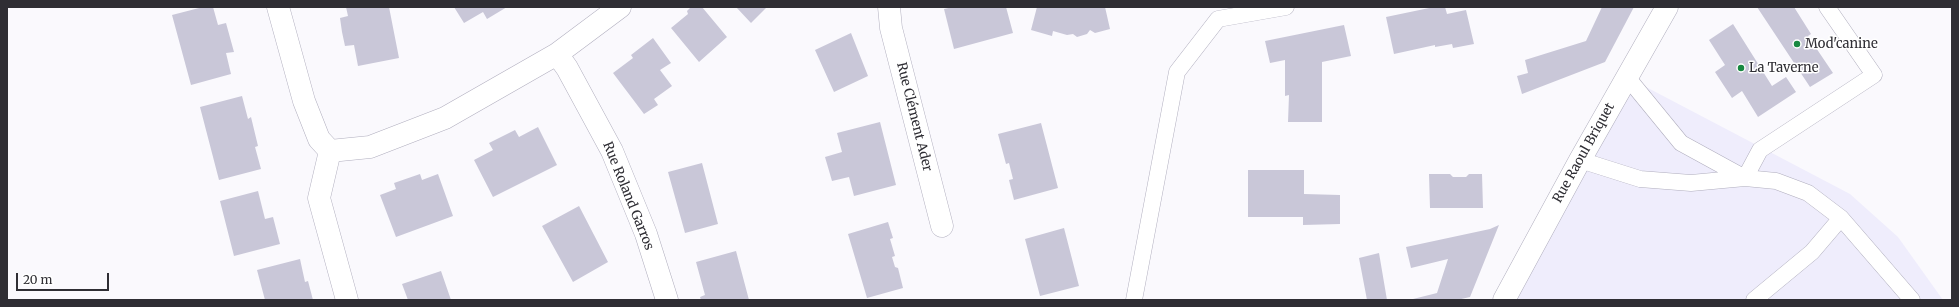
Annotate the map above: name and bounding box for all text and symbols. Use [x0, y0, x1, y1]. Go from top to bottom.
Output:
place label: Mod'canine [1805, 36, 1878, 52]
marker: Mod'canine [1792, 39, 1802, 49]
place label: La Taverne [1749, 60, 1818, 76]
street label: Rue Clément Ader [893, 61, 935, 173]
marker: La Taverne [1736, 63, 1746, 73]
street label: Rue Raoul Briquet [1550, 100, 1618, 206]
street label: Rue Roland Garros [599, 140, 657, 252]
scale bar [18, 265, 111, 291]
text: 20 m [23, 272, 52, 287]

